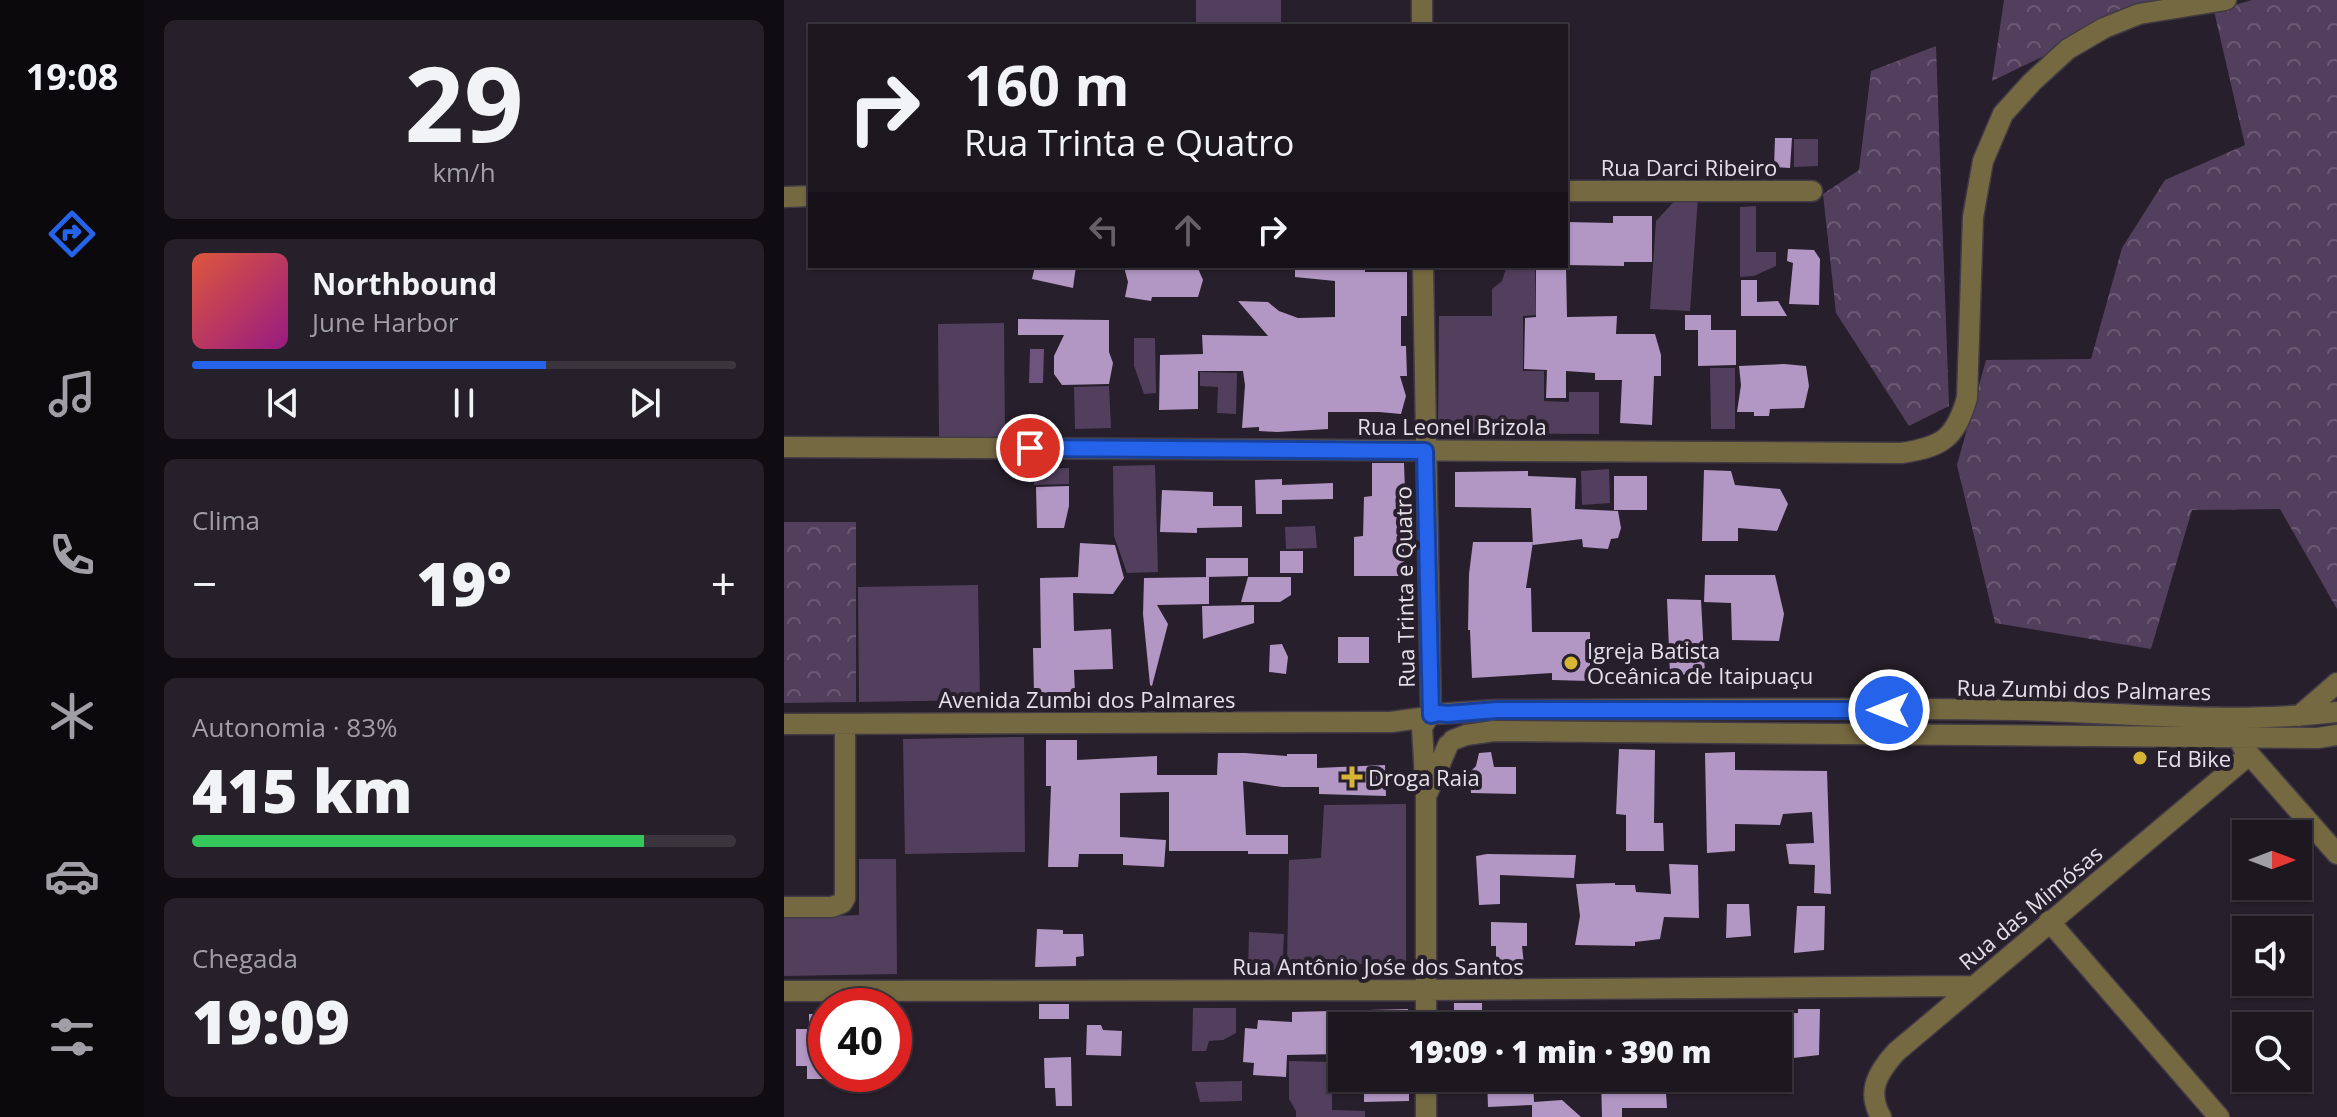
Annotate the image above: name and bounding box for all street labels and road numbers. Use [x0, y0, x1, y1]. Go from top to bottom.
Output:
street label: Rua Darci Ribeiro [1601, 152, 1777, 182]
street label: Rua Leonel Brizola [1357, 411, 1547, 441]
street label: Rua Trinta e Quatro [1387, 486, 1421, 688]
street label: Rua Zumbi dos Palmares [1956, 672, 2212, 706]
street label: Avenida Zumbi dos Palmares [938, 684, 1236, 714]
street label: Rua das Mimósas [1952, 838, 2108, 976]
street label: Rua Antônio Jośe dos Santos [1232, 951, 1524, 981]

